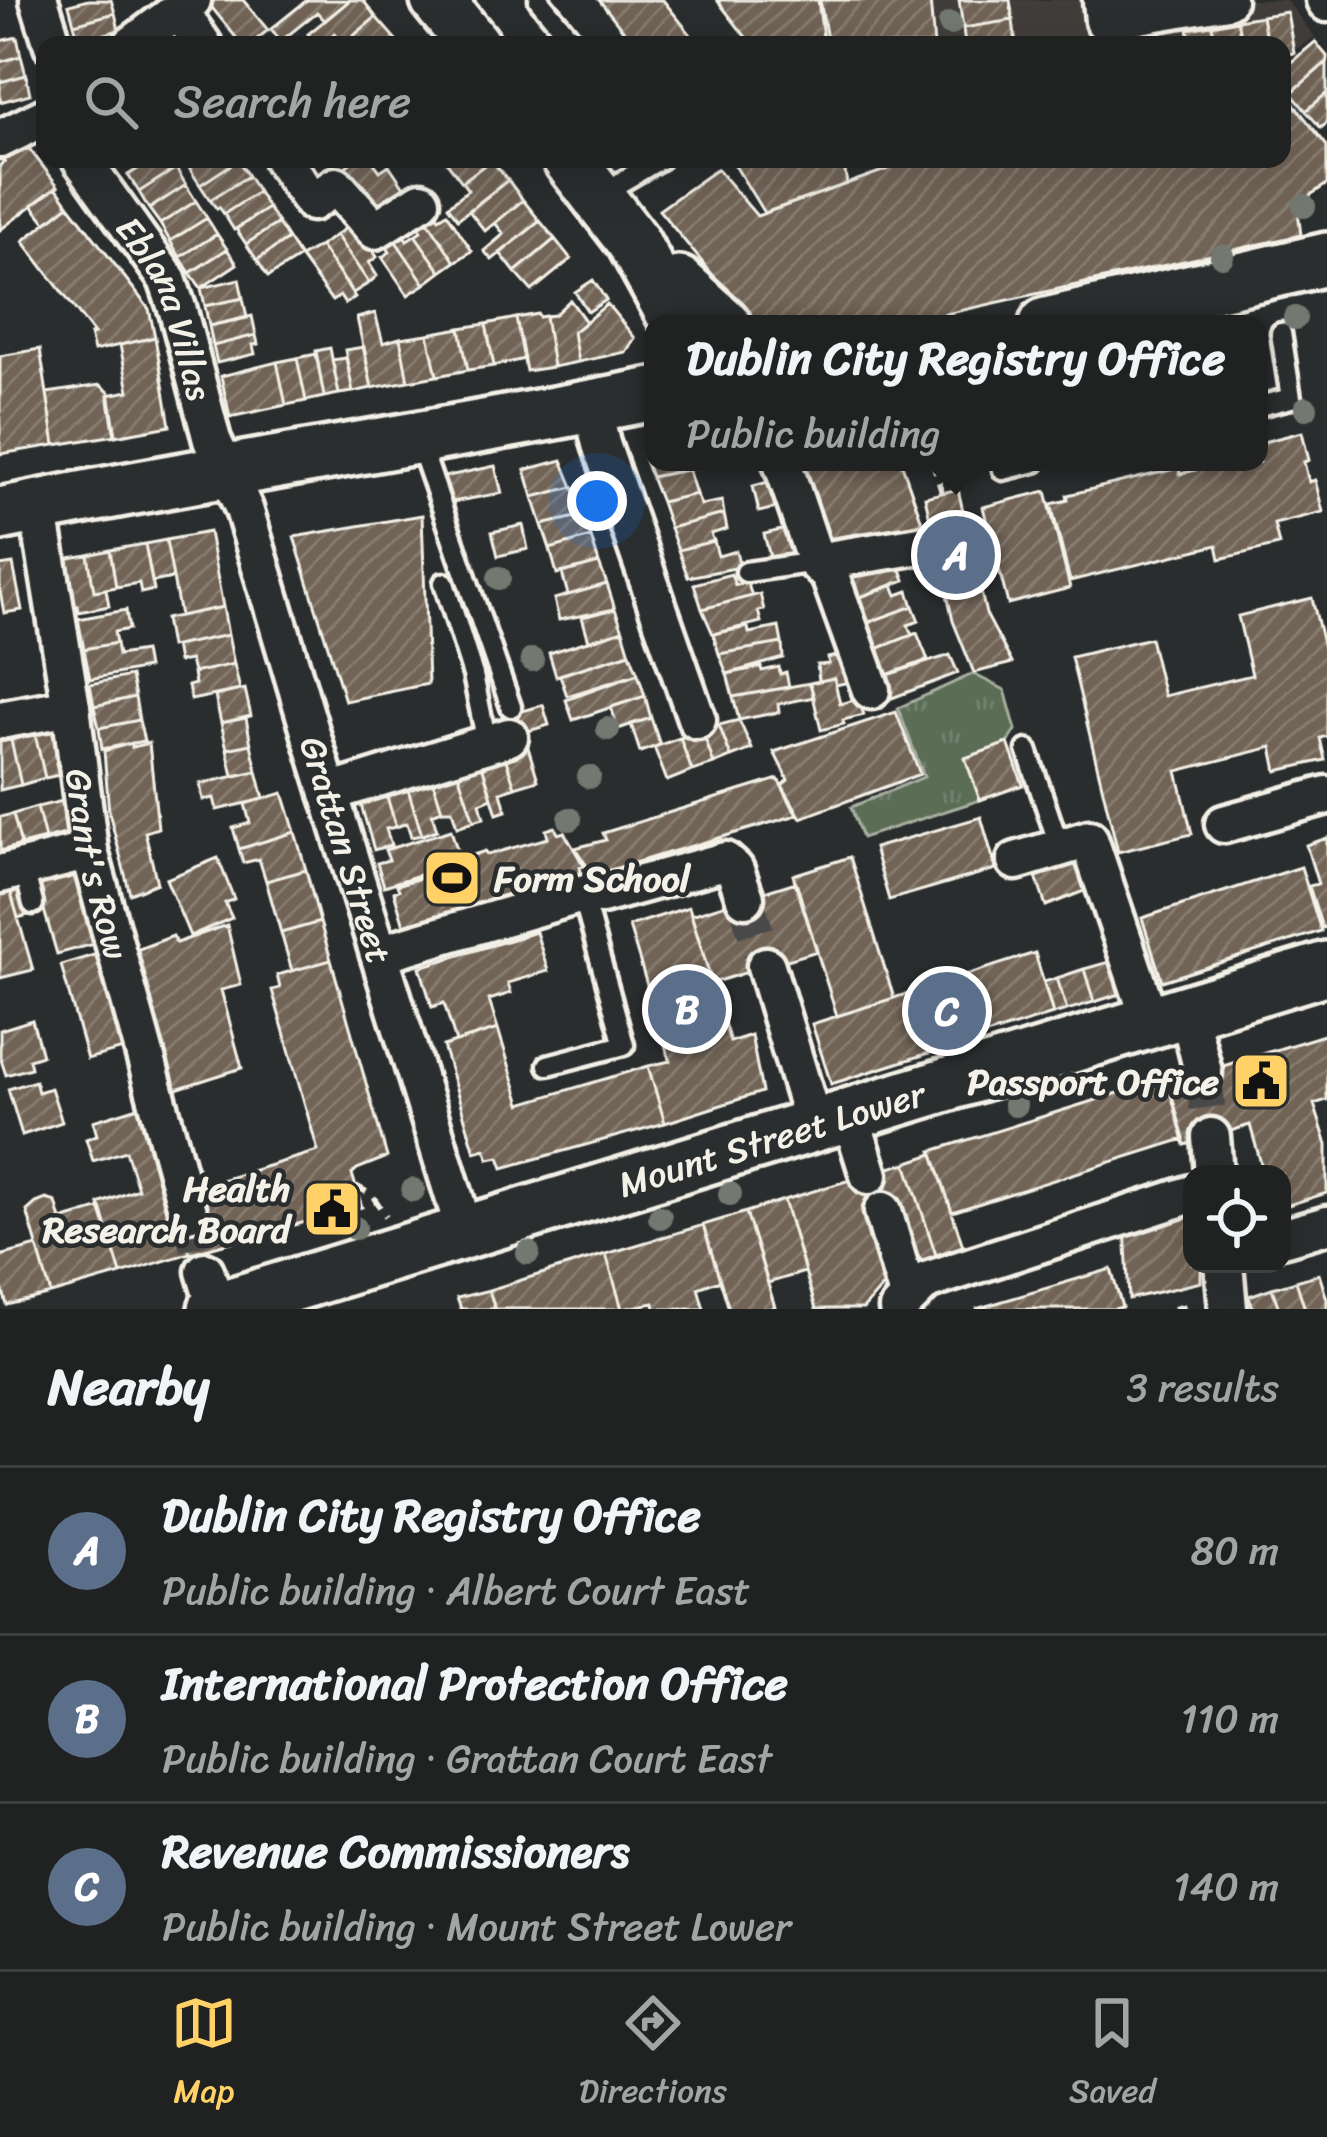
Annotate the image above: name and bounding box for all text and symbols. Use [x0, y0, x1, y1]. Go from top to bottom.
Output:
search box [36, 36, 1291, 168]
text: Search here [174, 62, 411, 142]
icon: search [78, 69, 144, 135]
street label: Eblana Villas [98, 202, 231, 408]
popup [644, 315, 1268, 471]
text: Dublin City Registry Office [687, 319, 1225, 399]
text: Public building [687, 399, 940, 468]
your location [567, 471, 627, 531]
pin: A [917, 510, 995, 600]
street label: Grattan Street [280, 728, 411, 972]
street label: Grant's Row [46, 765, 148, 967]
sports icon: Form School [421, 847, 483, 909]
place label: Form School [493, 847, 692, 911]
pin: B [648, 964, 726, 1054]
pin: C [908, 966, 986, 1056]
place label: Passport Office [967, 1050, 1219, 1114]
public building icon: Passport Office [1230, 1050, 1292, 1112]
street label: Mount Street Lower [610, 1061, 935, 1217]
place label: Health Research Board [42, 1157, 293, 1262]
map controls [1183, 1165, 1291, 1273]
button: locate [1183, 1165, 1291, 1273]
public building icon: Health Research Board [301, 1178, 363, 1240]
text: Nearby [48, 1342, 209, 1432]
text: 3 results [1126, 1353, 1279, 1422]
text: Dublin City Registry Office [162, 1476, 701, 1556]
text: A [74, 1516, 100, 1585]
text: 80 m [1191, 1516, 1279, 1585]
text: Public building · Albert Court East [162, 1556, 750, 1625]
text: International Protection Office [162, 1644, 788, 1724]
text: B [75, 1684, 99, 1753]
text: 110 m [1181, 1684, 1279, 1753]
text: Public building · Grattan Court East [162, 1724, 772, 1793]
text: Revenue Commissioners [162, 1812, 629, 1892]
text: C [75, 1852, 99, 1921]
text: 140 m [1173, 1852, 1279, 1921]
text: Public building · Mount Street Lower [162, 1892, 791, 1961]
tab: Map [171, 1990, 237, 2120]
tab: Directions [579, 1990, 727, 2120]
tab: Saved [1069, 1990, 1156, 2120]

